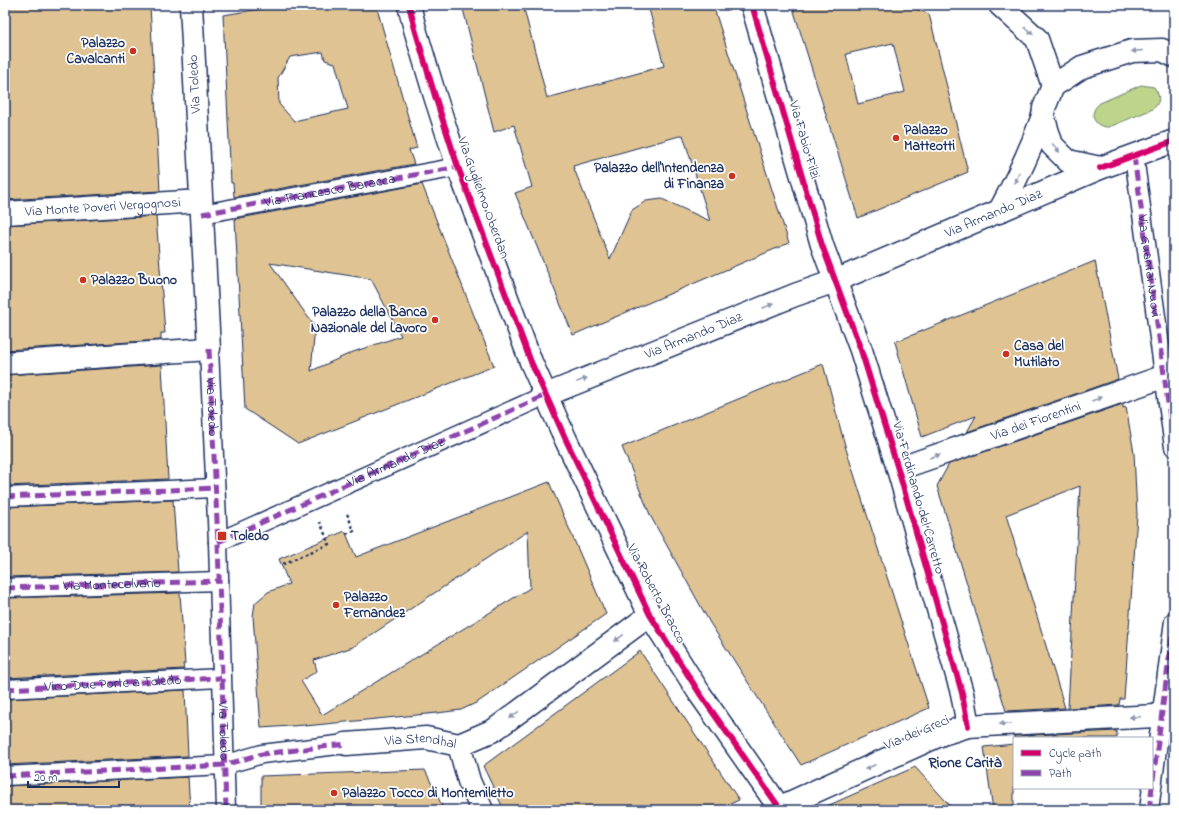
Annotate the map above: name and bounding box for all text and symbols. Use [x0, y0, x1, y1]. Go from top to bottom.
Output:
one-way arrow [1024, 26, 1033, 35]
place label: Palazzo Cavalcanti [67, 33, 125, 70]
marker: Palazzo Cavalcanti [128, 46, 138, 56]
one-way arrow [1131, 47, 1143, 54]
street label: Via Toledo [183, 54, 207, 115]
street label: Via Fabio Filzi [783, 97, 825, 182]
place label: Palazzo Matteotti [904, 120, 955, 157]
street label: Via Guglielmo Oberdan [450, 133, 515, 262]
marker: Palazzo Matteotti [891, 133, 901, 143]
one-way arrow [1051, 142, 1060, 153]
place label: Palazzo dell'Intendenza di Finanza [594, 158, 724, 195]
street label: Via Francesco Baracca [261, 168, 397, 213]
marker: Palazzo dell'Intendenza di Finanza [727, 171, 737, 181]
one-way arrow [1014, 172, 1020, 183]
street label: Via Armando Diaz [941, 183, 1046, 244]
street label: Via Monte Poveri Vergognosi [23, 192, 181, 222]
street label: Via Guantai Nuovi [1132, 213, 1167, 318]
place label: Palazzo Buono [91, 270, 177, 291]
marker: Palazzo Buono [78, 275, 88, 285]
place label: Palazzo della Banca Nazionale del Lavoro [311, 302, 427, 339]
one-way arrow [762, 302, 774, 308]
street label: Via Armando Diaz [640, 307, 746, 365]
marker: Palazzo della Banca Nazionale del Lavoro [430, 315, 440, 325]
place label: Casa del Mutilato [1014, 336, 1065, 373]
marker: Casa del Mutilato [1001, 349, 1011, 359]
street label: Via Toledo [200, 376, 224, 437]
one-way arrow [577, 377, 589, 383]
street label: Via dei Fiorentini [987, 396, 1084, 447]
one-way arrow [1091, 396, 1103, 402]
street label: Via Ferdinando del Carretto [886, 418, 950, 577]
street label: Via Armando Diaz [343, 431, 448, 494]
one-way arrow [929, 453, 941, 459]
place label: Toledo [231, 526, 269, 547]
marker: Toledo [216, 530, 228, 542]
street label: Via Roberto Bracco [620, 540, 691, 647]
street label: Via Montecalvario [62, 572, 161, 597]
place label: Palazzo Fernandez [343, 587, 406, 624]
marker: Palazzo Fernandez [331, 600, 341, 610]
one-way arrow [613, 634, 624, 642]
street label: Vico Due Porte a Toledo [43, 670, 182, 698]
street label: Via Toledo [212, 700, 235, 761]
street label: Via dei Greci [880, 710, 953, 757]
one-way arrow [509, 711, 520, 720]
one-way arrow [1128, 714, 1141, 720]
one-way arrow [999, 720, 1011, 727]
street label: Via Stendhal [383, 728, 458, 755]
legend [1013, 737, 1153, 789]
text: Cycle path [1049, 745, 1101, 764]
district label: Rione Carità [928, 752, 1002, 774]
scale bar [28, 763, 119, 789]
one-way arrow [863, 764, 875, 770]
text: Path [1049, 765, 1072, 783]
text: 20 m [34, 769, 57, 787]
place label: Palazzo Tocco di Montemiletto [342, 783, 513, 804]
marker: Palazzo Tocco di Montemiletto [329, 788, 339, 798]

